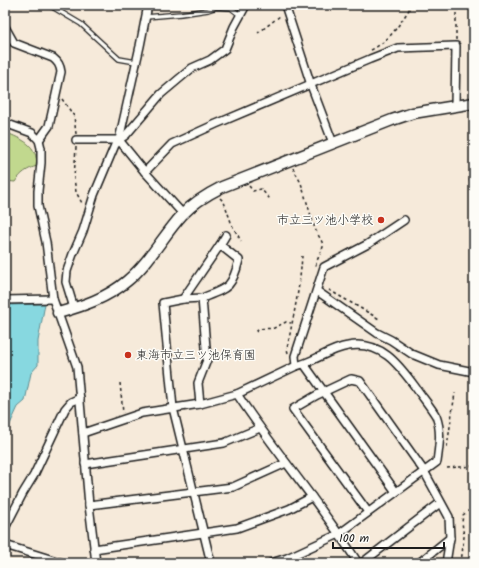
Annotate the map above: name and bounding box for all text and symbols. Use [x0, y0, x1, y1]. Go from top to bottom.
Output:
place label: 市立三ツ池小学校 [277, 211, 373, 230]
marker: 市立三ツ池小学校 [376, 215, 386, 225]
place label: 東海市立三ツ池保育園 [136, 346, 256, 365]
marker: 東海市立三ツ池保育園 [123, 350, 133, 360]
scale bar [333, 524, 444, 550]
text: 100 m [339, 529, 370, 548]

